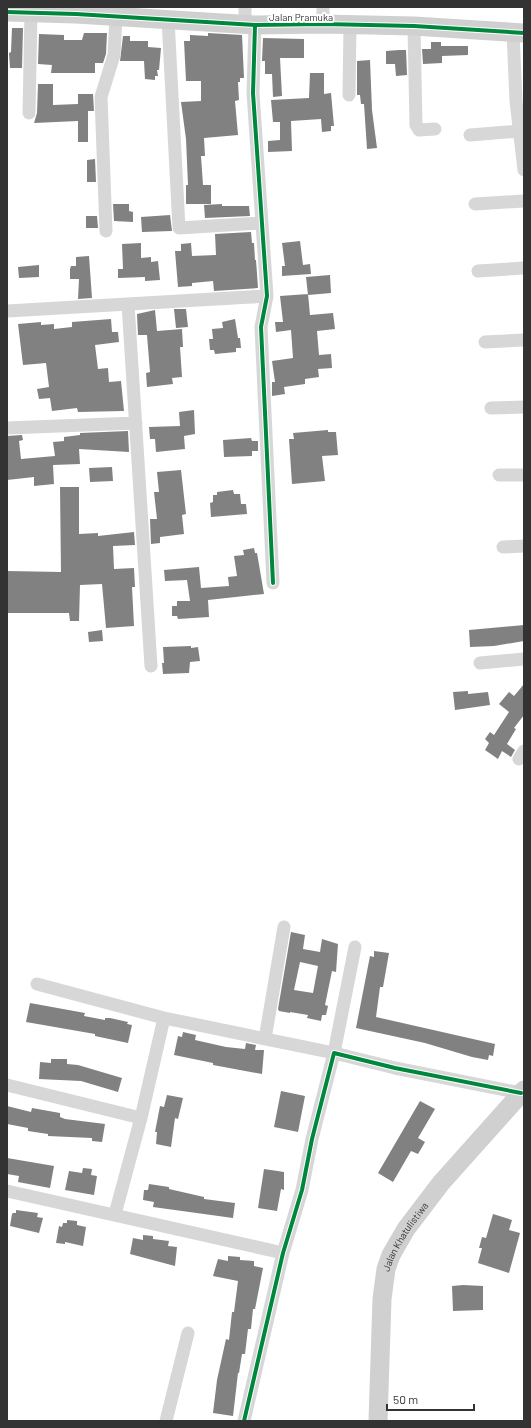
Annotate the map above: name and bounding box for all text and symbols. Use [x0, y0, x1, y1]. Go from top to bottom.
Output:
street label: Jalan Pramuka [269, 11, 333, 23]
street label: Jalan Khatulistiwa [380, 1199, 430, 1273]
scale bar [387, 1386, 474, 1412]
text: 50 m [393, 1392, 418, 1406]

